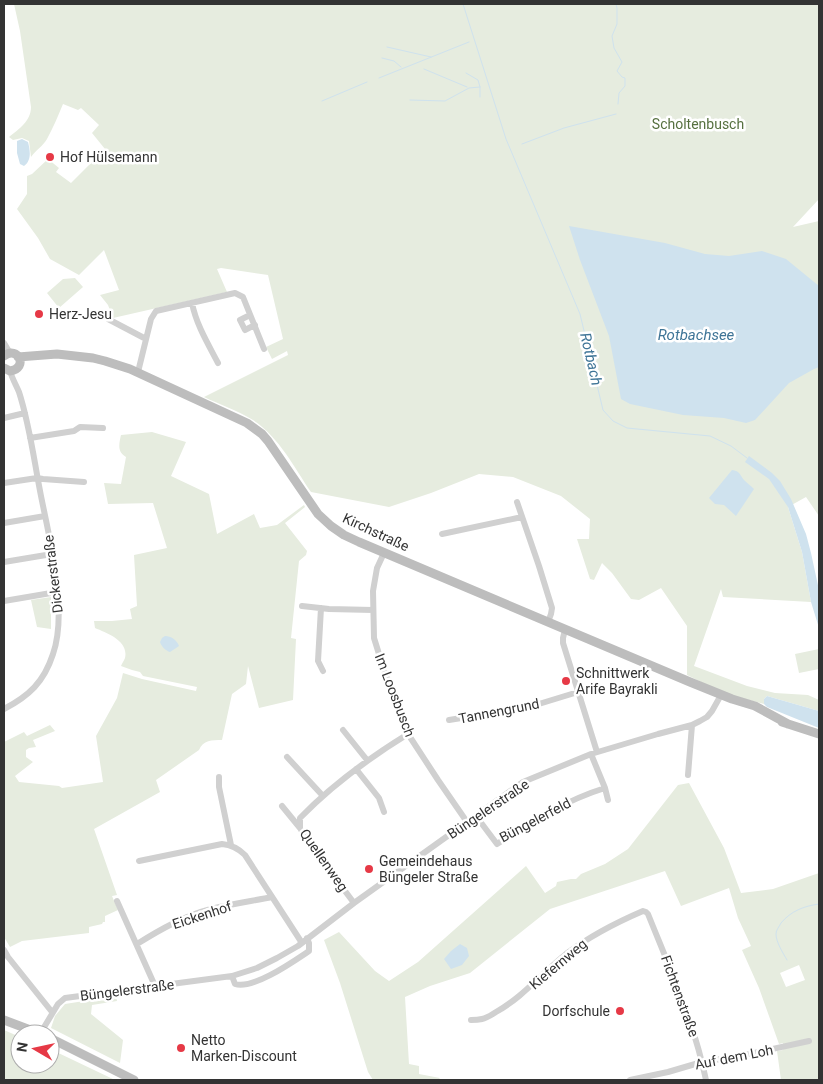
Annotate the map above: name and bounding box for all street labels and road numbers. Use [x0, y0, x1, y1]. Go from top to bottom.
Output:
street label: Kirchstraße [340, 510, 412, 554]
street label: Dickerstraße [40, 534, 66, 614]
street label: Im Loosbusch [372, 651, 418, 739]
street label: Tannengrund [457, 695, 541, 727]
street label: Büngelerstraße [444, 776, 532, 842]
street label: Büngelerfeld [497, 794, 573, 846]
street label: Quellenweg [297, 826, 351, 894]
street label: Eickenhof [170, 898, 234, 932]
street label: Kiefernweg [526, 935, 590, 993]
street label: Fichtenstraße [658, 953, 702, 1039]
street label: Büngelerstraße [79, 976, 175, 1004]
street label: Auf dem Loh [693, 1042, 775, 1072]

